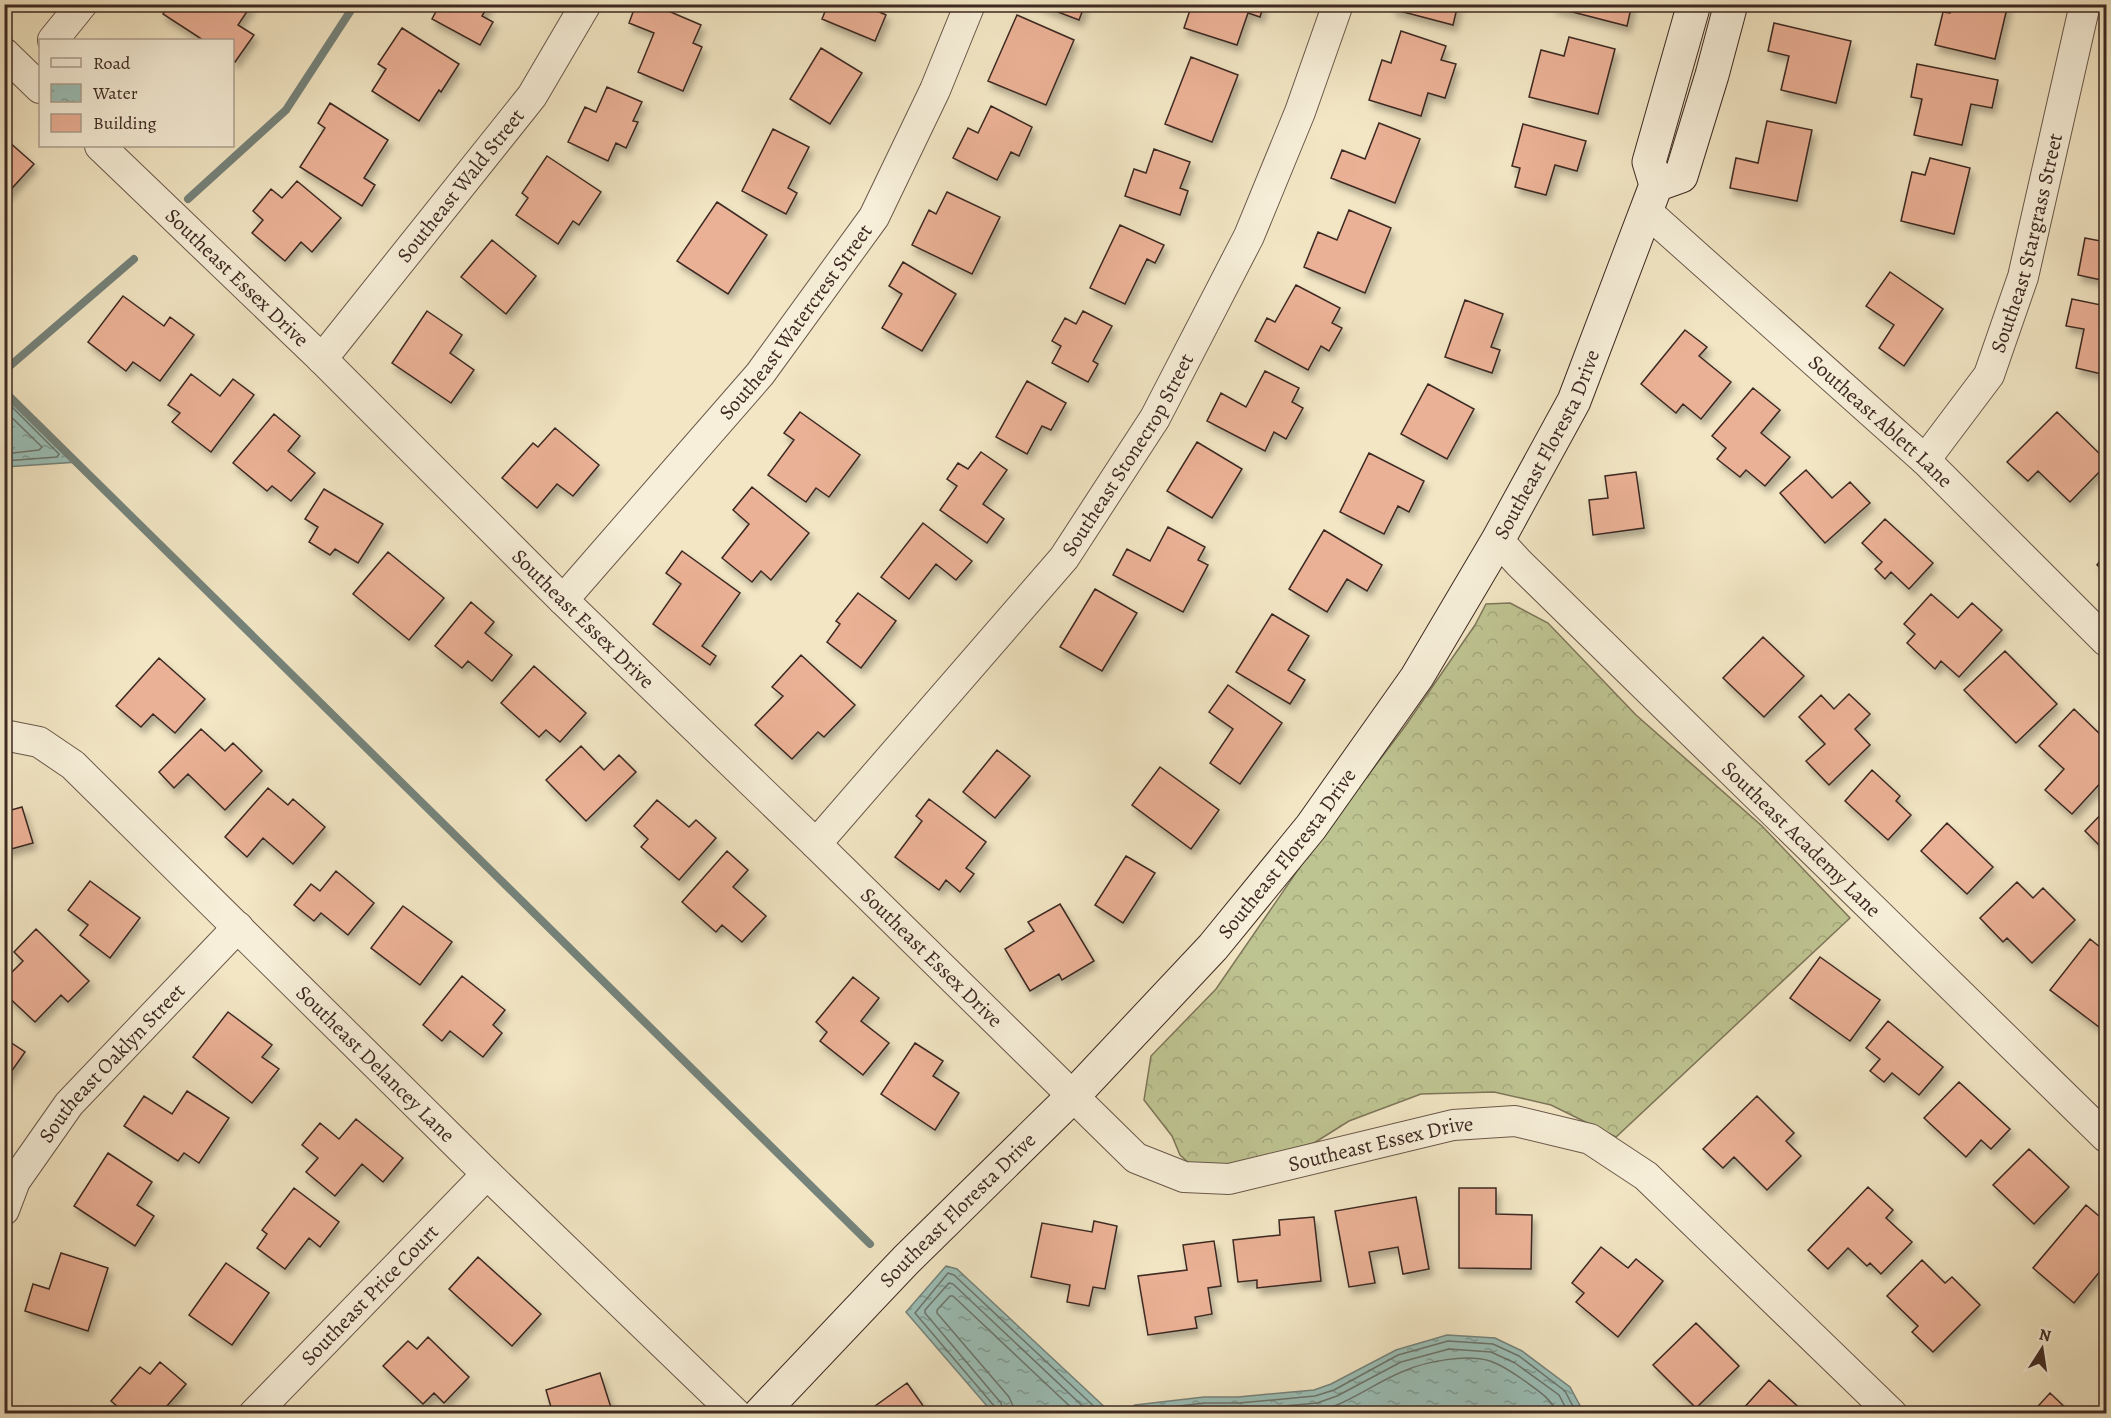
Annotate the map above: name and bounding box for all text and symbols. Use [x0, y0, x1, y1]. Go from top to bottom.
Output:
legend [39, 39, 234, 147]
text: Road [93, 51, 131, 75]
text: Water [92, 81, 138, 105]
street label: Southeast Wald Street [390, 103, 531, 268]
text: Building [93, 111, 157, 135]
street label: Southeast Stargrass Street [1984, 130, 2069, 357]
street label: Southeast Essex Drive [159, 202, 315, 353]
street label: Southeast Watercrest Street [712, 218, 879, 426]
street label: Southeast Floresta Drive [1487, 346, 1606, 544]
street label: Southeast Stonecrop Street [1055, 348, 1200, 562]
street label: Southeast Ablett Lane [1802, 348, 1959, 494]
street label: Southeast Essex Drive [506, 543, 661, 695]
street label: Southeast Academy Lane [1715, 755, 1887, 923]
street label: Southeast Floresta Drive [1211, 762, 1362, 945]
street label: Southeast Essex Drive [854, 881, 1009, 1034]
street label: Southeast Oaklyn Street [32, 977, 191, 1148]
street label: Southeast Delancey Lane [290, 979, 461, 1149]
street label: Southeast Essex Drive [1285, 1110, 1474, 1178]
street label: Southeast Floresta Drive [873, 1126, 1042, 1294]
street label: Southeast Price Court [295, 1218, 445, 1372]
north arrow [2012, 1319, 2072, 1379]
text: N [2037, 1323, 2053, 1347]

